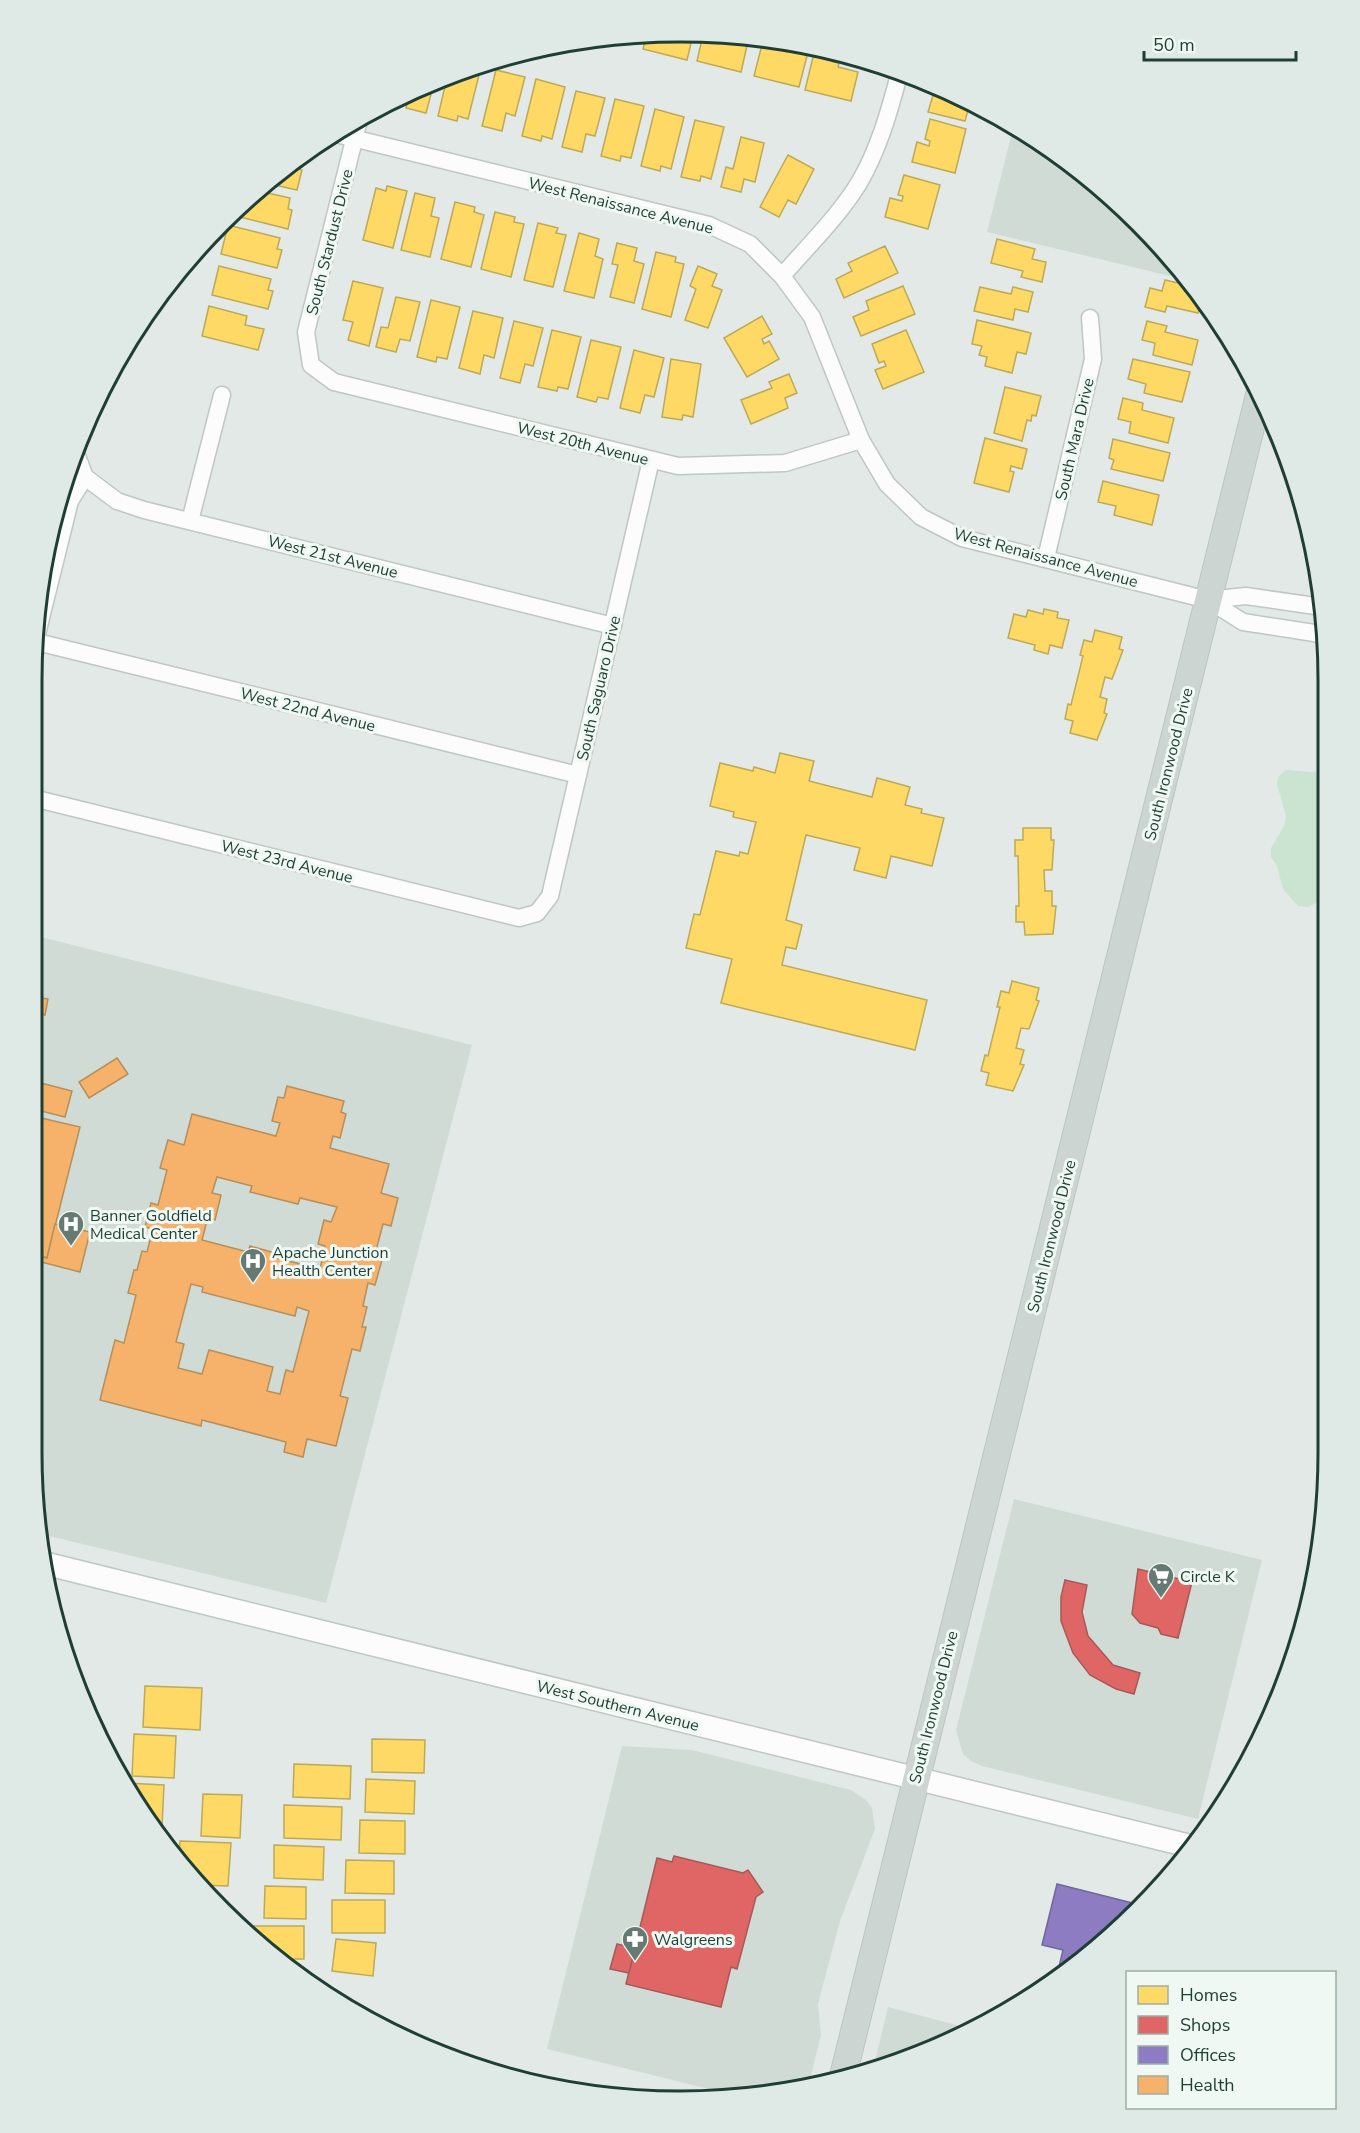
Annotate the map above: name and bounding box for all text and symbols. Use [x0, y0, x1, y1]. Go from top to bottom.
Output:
scale bar [1144, 24, 1296, 62]
text: 50 m [1153, 33, 1195, 57]
street label: South Stardust Drive [301, 167, 359, 317]
street label: West Renaissance Avenue [526, 172, 716, 240]
street label: South Mara Drive [1050, 376, 1100, 503]
street label: West 20th Avenue [515, 417, 651, 471]
street label: West Renaissance Avenue [951, 523, 1140, 593]
street label: West 21st Avenue [265, 530, 400, 584]
street label: South Saguaro Drive [572, 614, 626, 763]
street label: West 22nd Avenue [238, 683, 378, 737]
street label: South Ironwood Drive [1139, 686, 1199, 843]
street label: West 23rd Avenue [218, 835, 355, 889]
street label: South Ironwood Drive [1022, 1158, 1082, 1315]
place label: Banner Goldfield Medical Center [90, 1205, 212, 1245]
hospital icon: Banner Goldfield Medical Center [56, 1209, 86, 1247]
place label: Apache Junction Health Center [272, 1242, 389, 1282]
hospital icon: Apache Junction Health Center [238, 1246, 268, 1284]
supermarket icon: Circle K [1146, 1561, 1176, 1599]
place label: Circle K [1180, 1566, 1236, 1588]
street label: South Ironwood Drive [904, 1629, 964, 1786]
street label: West Southern Avenue [534, 1675, 701, 1737]
pharmacy icon: Walgreens [620, 1924, 650, 1962]
place label: Walgreens [654, 1929, 733, 1951]
legend [1126, 1971, 1336, 2109]
text: Homes [1180, 1983, 1237, 2007]
text: Shops [1180, 2013, 1230, 2037]
text: Offices [1180, 2043, 1236, 2067]
text: Health [1180, 2073, 1235, 2097]

